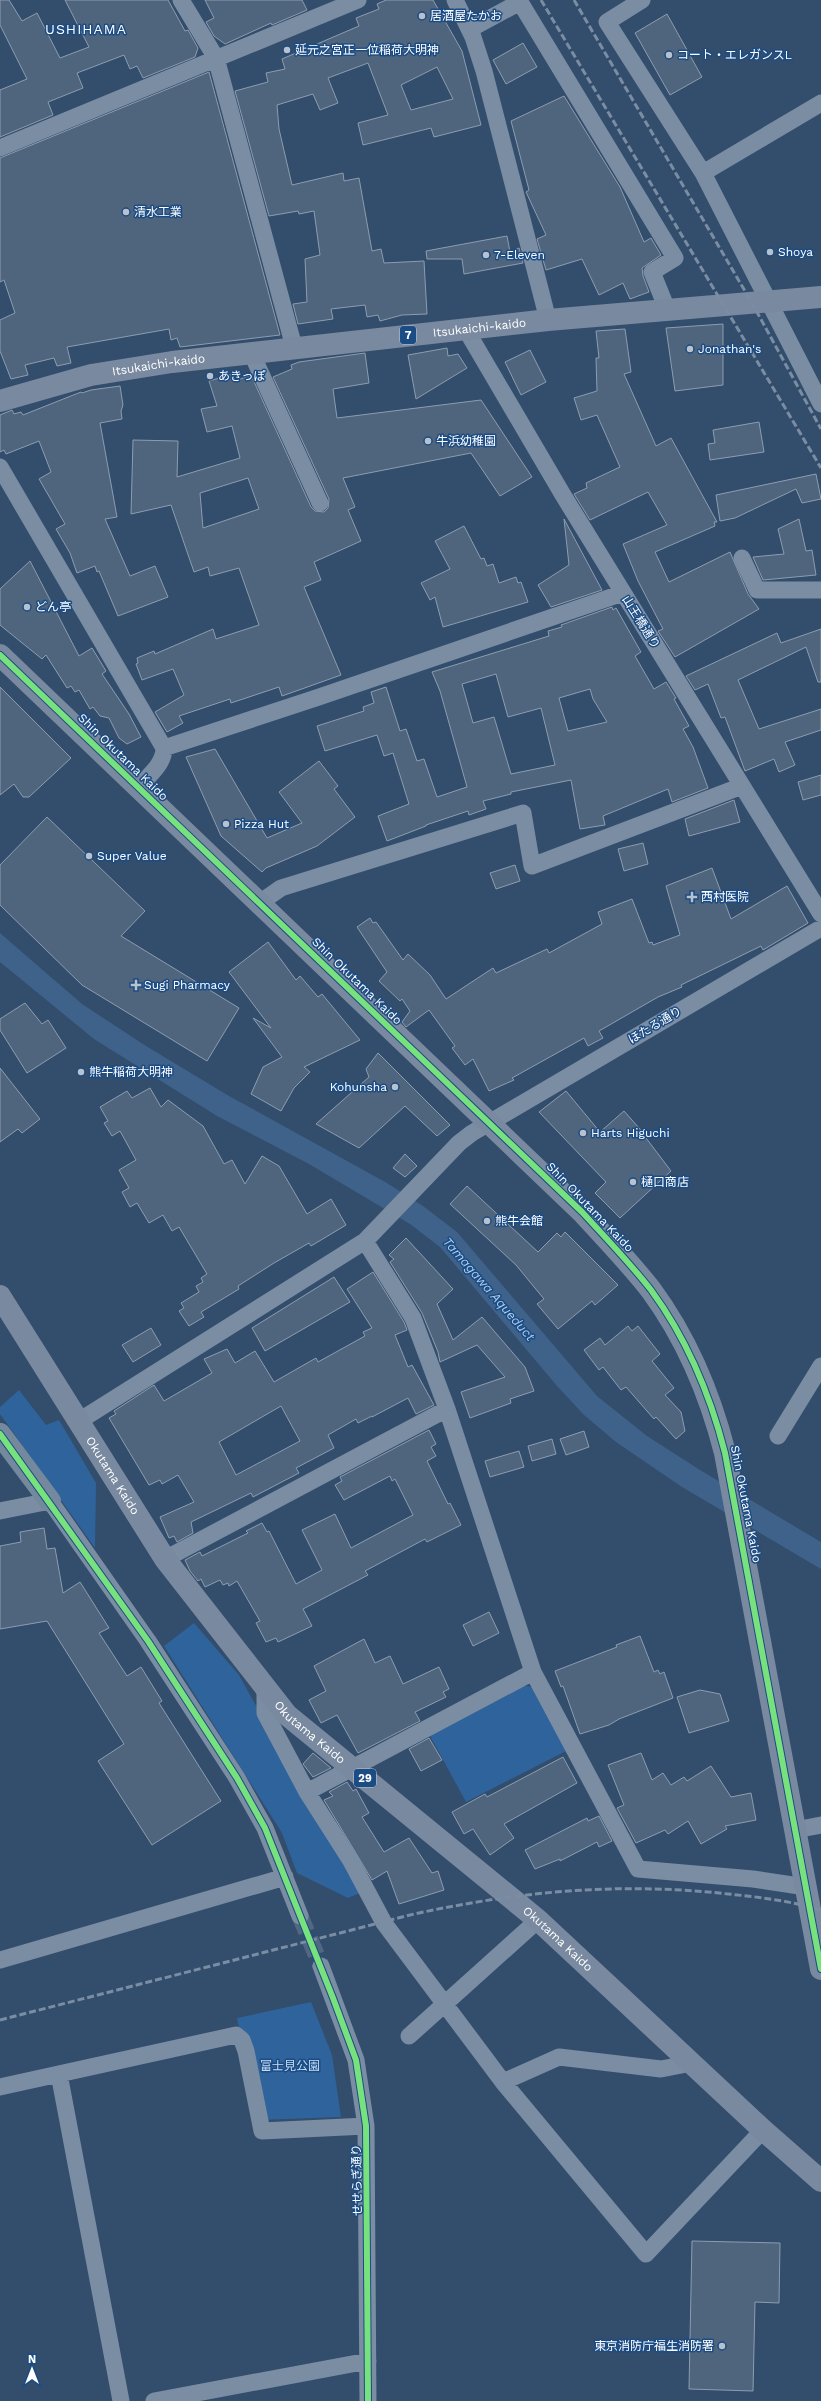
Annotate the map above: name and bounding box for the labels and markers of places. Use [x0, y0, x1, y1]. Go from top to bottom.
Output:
place label: 居酒屋たかお [430, 9, 502, 23]
marker: 居酒屋たかお [417, 11, 427, 21]
place label: 延元之宮正一位稲荷大明神 [295, 43, 439, 57]
marker: 延元之宮正一位稲荷大明神 [282, 45, 292, 55]
place label: コート・エレガンスL [677, 48, 792, 62]
marker: コート・エレガンスL [664, 50, 674, 60]
place label: 清水工業 [134, 205, 182, 219]
marker: 清水工業 [121, 207, 131, 217]
place label: Shoya [778, 245, 813, 259]
marker: Shoya [765, 247, 775, 257]
place label: 7-Eleven [494, 248, 545, 262]
marker: 7-Eleven [481, 250, 491, 260]
place label: Jonathan's [698, 342, 761, 356]
marker: Jonathan's [685, 344, 695, 354]
place label: あきっぽ [218, 369, 266, 383]
marker: あきっぽ [205, 371, 215, 381]
place label: 牛浜幼稚園 [436, 434, 496, 448]
marker: 牛浜幼稚園 [423, 436, 433, 446]
place label: どん亭 [35, 600, 71, 614]
marker: どん亭 [22, 602, 32, 612]
place label: Pizza Hut [234, 817, 289, 831]
marker: Pizza Hut [221, 819, 231, 829]
place label: Super Value [97, 849, 167, 863]
marker: Super Value [84, 851, 94, 861]
place label: 西村医院 [701, 890, 749, 904]
marker: 西村医院 [686, 891, 698, 903]
place label: Sugi Pharmacy [144, 978, 231, 992]
marker: Sugi Pharmacy [131, 980, 141, 990]
place label: 熊牛稲荷大明神 [89, 1065, 173, 1079]
marker: 熊牛稲荷大明神 [76, 1067, 86, 1077]
place label: Kohunsha [330, 1080, 387, 1094]
marker: Kohunsha [390, 1082, 400, 1092]
place label: Harts Higuchi [591, 1126, 670, 1140]
marker: Harts Higuchi [578, 1128, 588, 1138]
place label: 樋口商店 [641, 1175, 689, 1189]
marker: 樋口商店 [628, 1177, 638, 1187]
place label: 熊牛会館 [495, 1214, 543, 1228]
marker: 熊牛会館 [482, 1216, 492, 1226]
place label: 東京消防庁福生消防署 [594, 2339, 714, 2353]
marker: 東京消防庁福生消防署 [717, 2341, 727, 2351]

